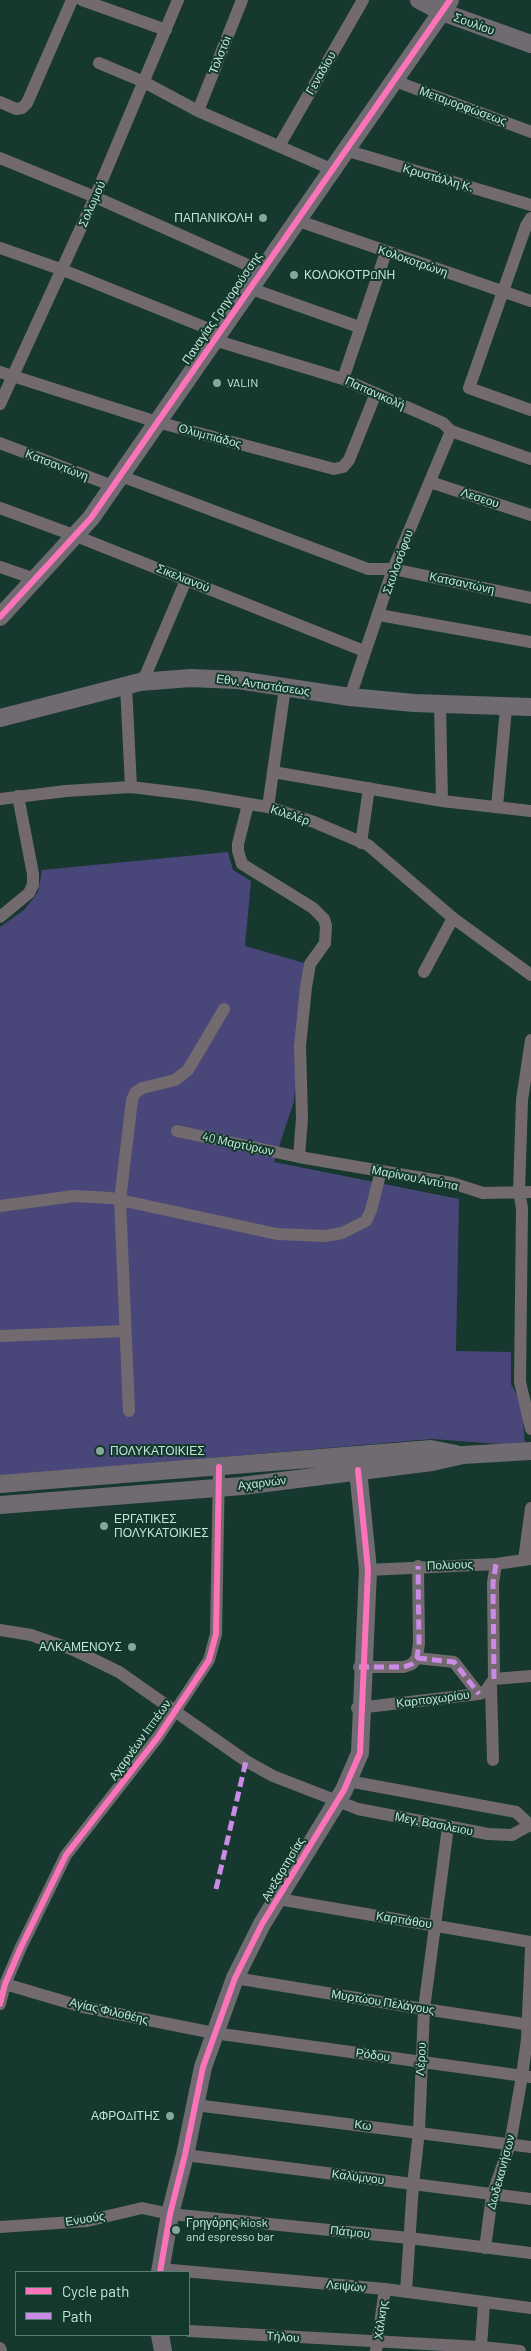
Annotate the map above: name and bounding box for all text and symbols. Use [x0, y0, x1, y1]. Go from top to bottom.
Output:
street label: Σουλίου [452, 10, 496, 38]
street label: Τολστόι [206, 34, 234, 76]
street label: Γεναδίου [303, 49, 339, 97]
street label: Μεταμορφώσεως [417, 84, 509, 128]
street label: Κρυστάλλη Κ. [401, 161, 475, 195]
street label: Σολωμού [75, 179, 109, 229]
place label: ΠΑΠΑΝΙΚΟΛΗ [174, 211, 253, 225]
marker: ΠΑΠΑΝΙΚΟΛΗ [257, 212, 269, 224]
street label: Κολοκοτρώνη [376, 242, 450, 280]
street label: Παναγίας Γρηγορούσσης [179, 249, 265, 367]
place label: ΚΟΛΟΚΟΤΡΩΝΗ [304, 268, 395, 282]
marker: ΚΟΛΟΚΟΤΡΩΝΗ [288, 269, 300, 281]
street label: Παπανικολή [343, 373, 407, 413]
place label: VALIN [227, 376, 258, 390]
marker: VALIN [211, 377, 223, 389]
street label: Ολυμπιάδος [177, 421, 243, 451]
street label: Κατσαντώνη [23, 446, 91, 484]
street label: Λεσεου [459, 485, 501, 511]
street label: Σκυλοσόφου [380, 528, 416, 596]
street label: Σικελιανού [154, 561, 212, 595]
street label: Κατσαντώνη [428, 569, 496, 597]
street label: Εθν. Αντιστάσεως [215, 671, 311, 699]
street label: Κιλελέρ [269, 802, 311, 828]
street label: 40 Μαρτύρων [201, 1129, 275, 1159]
street label: Μαρίνου Αντύπα [371, 1163, 459, 1193]
place label: ΠΟΛΥΚΑΤΟΙΚΙΕΣ [110, 1444, 205, 1458]
marker: ΠΟΛΥΚΑΤΟΙΚΙΕΣ [94, 1445, 106, 1457]
street label: Αχαρνών [237, 1473, 287, 1493]
place label: ΕΡΓΑΤΙΚΕΣ ΠΟΛΥΚΑΤΟΙΚΙΕΣ [114, 1512, 209, 1540]
marker: ΕΡΓΑΤΙΚΕΣ ΠΟΛΥΚΑΤΟΙΚΙΕΣ [98, 1520, 110, 1532]
street label: Πολυους [427, 1557, 473, 1573]
place label: ΑΛΚΑΜΕΝΟΥΣ [39, 1640, 122, 1654]
marker: ΑΛΚΑΜΕΝΟΥΣ [126, 1641, 138, 1653]
street label: Καρποχωρίου [395, 1687, 471, 1711]
street label: Αχαρνέων Ιππέων [106, 1697, 174, 1783]
street label: Μεγ. Βασιλειου [394, 1809, 474, 1839]
street label: Ανεξαρτησίας [258, 1834, 308, 1904]
street label: Καρπάθου [375, 1908, 433, 1932]
street label: Μυρτώου Πελάγους [330, 1987, 436, 2017]
street label: Αγίας Φιλοθέης [68, 1995, 150, 2027]
street label: Λέρου [413, 2042, 429, 2076]
street label: Ρόδου [355, 2045, 391, 2065]
place label: ΑΦΡΟΔΙΤΗΣ [91, 2109, 160, 2123]
marker: ΑΦΡΟΔΙΤΗΣ [164, 2110, 176, 2122]
street label: Κω [354, 2117, 372, 2133]
street label: Δωδεκανήσων [484, 2133, 518, 2211]
street label: Καλύμνου [331, 2167, 385, 2187]
street label: Ενυούς [64, 2209, 106, 2229]
place label: Γρηγόρης kiosk and espresso bar [186, 2216, 274, 2244]
street label: Πάτμου [329, 2223, 371, 2241]
marker: Γρηγόρης kiosk and espresso bar [170, 2224, 182, 2236]
legend [15, 2271, 190, 2336]
street label: Λειψών [325, 2277, 367, 2295]
text: Cycle path [62, 2282, 129, 2300]
street label: Χάλκης [371, 2299, 391, 2341]
text: Path [62, 2307, 92, 2325]
street label: Τήλου [266, 2329, 300, 2345]

